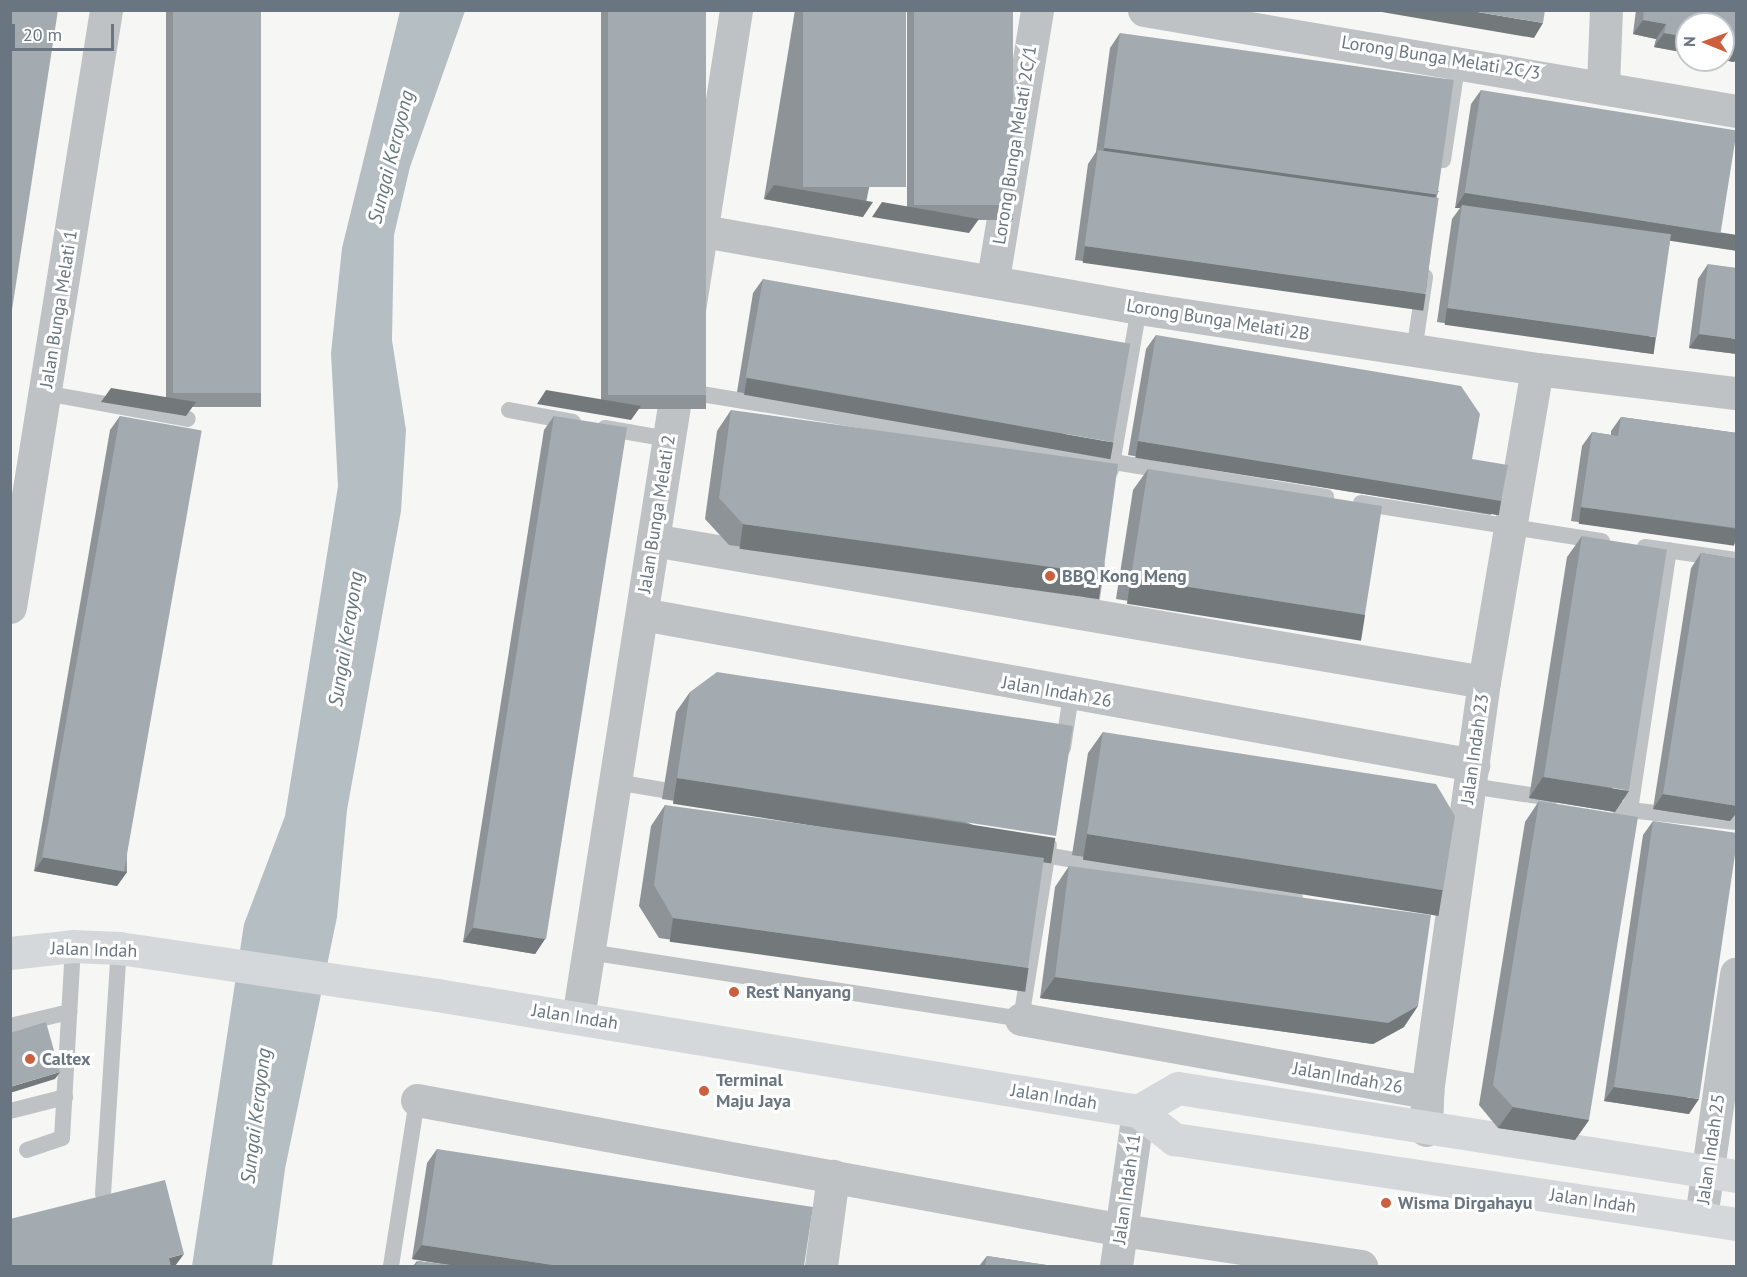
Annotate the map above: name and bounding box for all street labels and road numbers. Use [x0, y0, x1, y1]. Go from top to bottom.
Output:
street label: Lorong Bunga Melati 2C/3 [1340, 32, 1542, 84]
street label: Lorong Bunga Melati 2C/1 [989, 44, 1041, 246]
street label: Jalan Bunga Melati 1 [36, 229, 82, 389]
street label: Lorong Bunga Melati 2B [1125, 295, 1311, 345]
street label: Jalan Bunga Melati 2 [634, 434, 680, 594]
street label: Jalan Indah 26 [1000, 672, 1114, 712]
street label: Jalan Indah 23 [1457, 693, 1493, 805]
street label: Jalan Indah [50, 938, 138, 962]
street label: Jalan Indah [531, 1000, 619, 1034]
street label: Jalan Indah 26 [1291, 1058, 1405, 1098]
street label: Jalan Indah [1010, 1080, 1098, 1114]
street label: Jalan Indah 25 [1693, 1093, 1729, 1205]
street label: Jalan Indah 11 [1109, 1133, 1145, 1245]
street label: Jalan Indah [1549, 1184, 1637, 1218]

